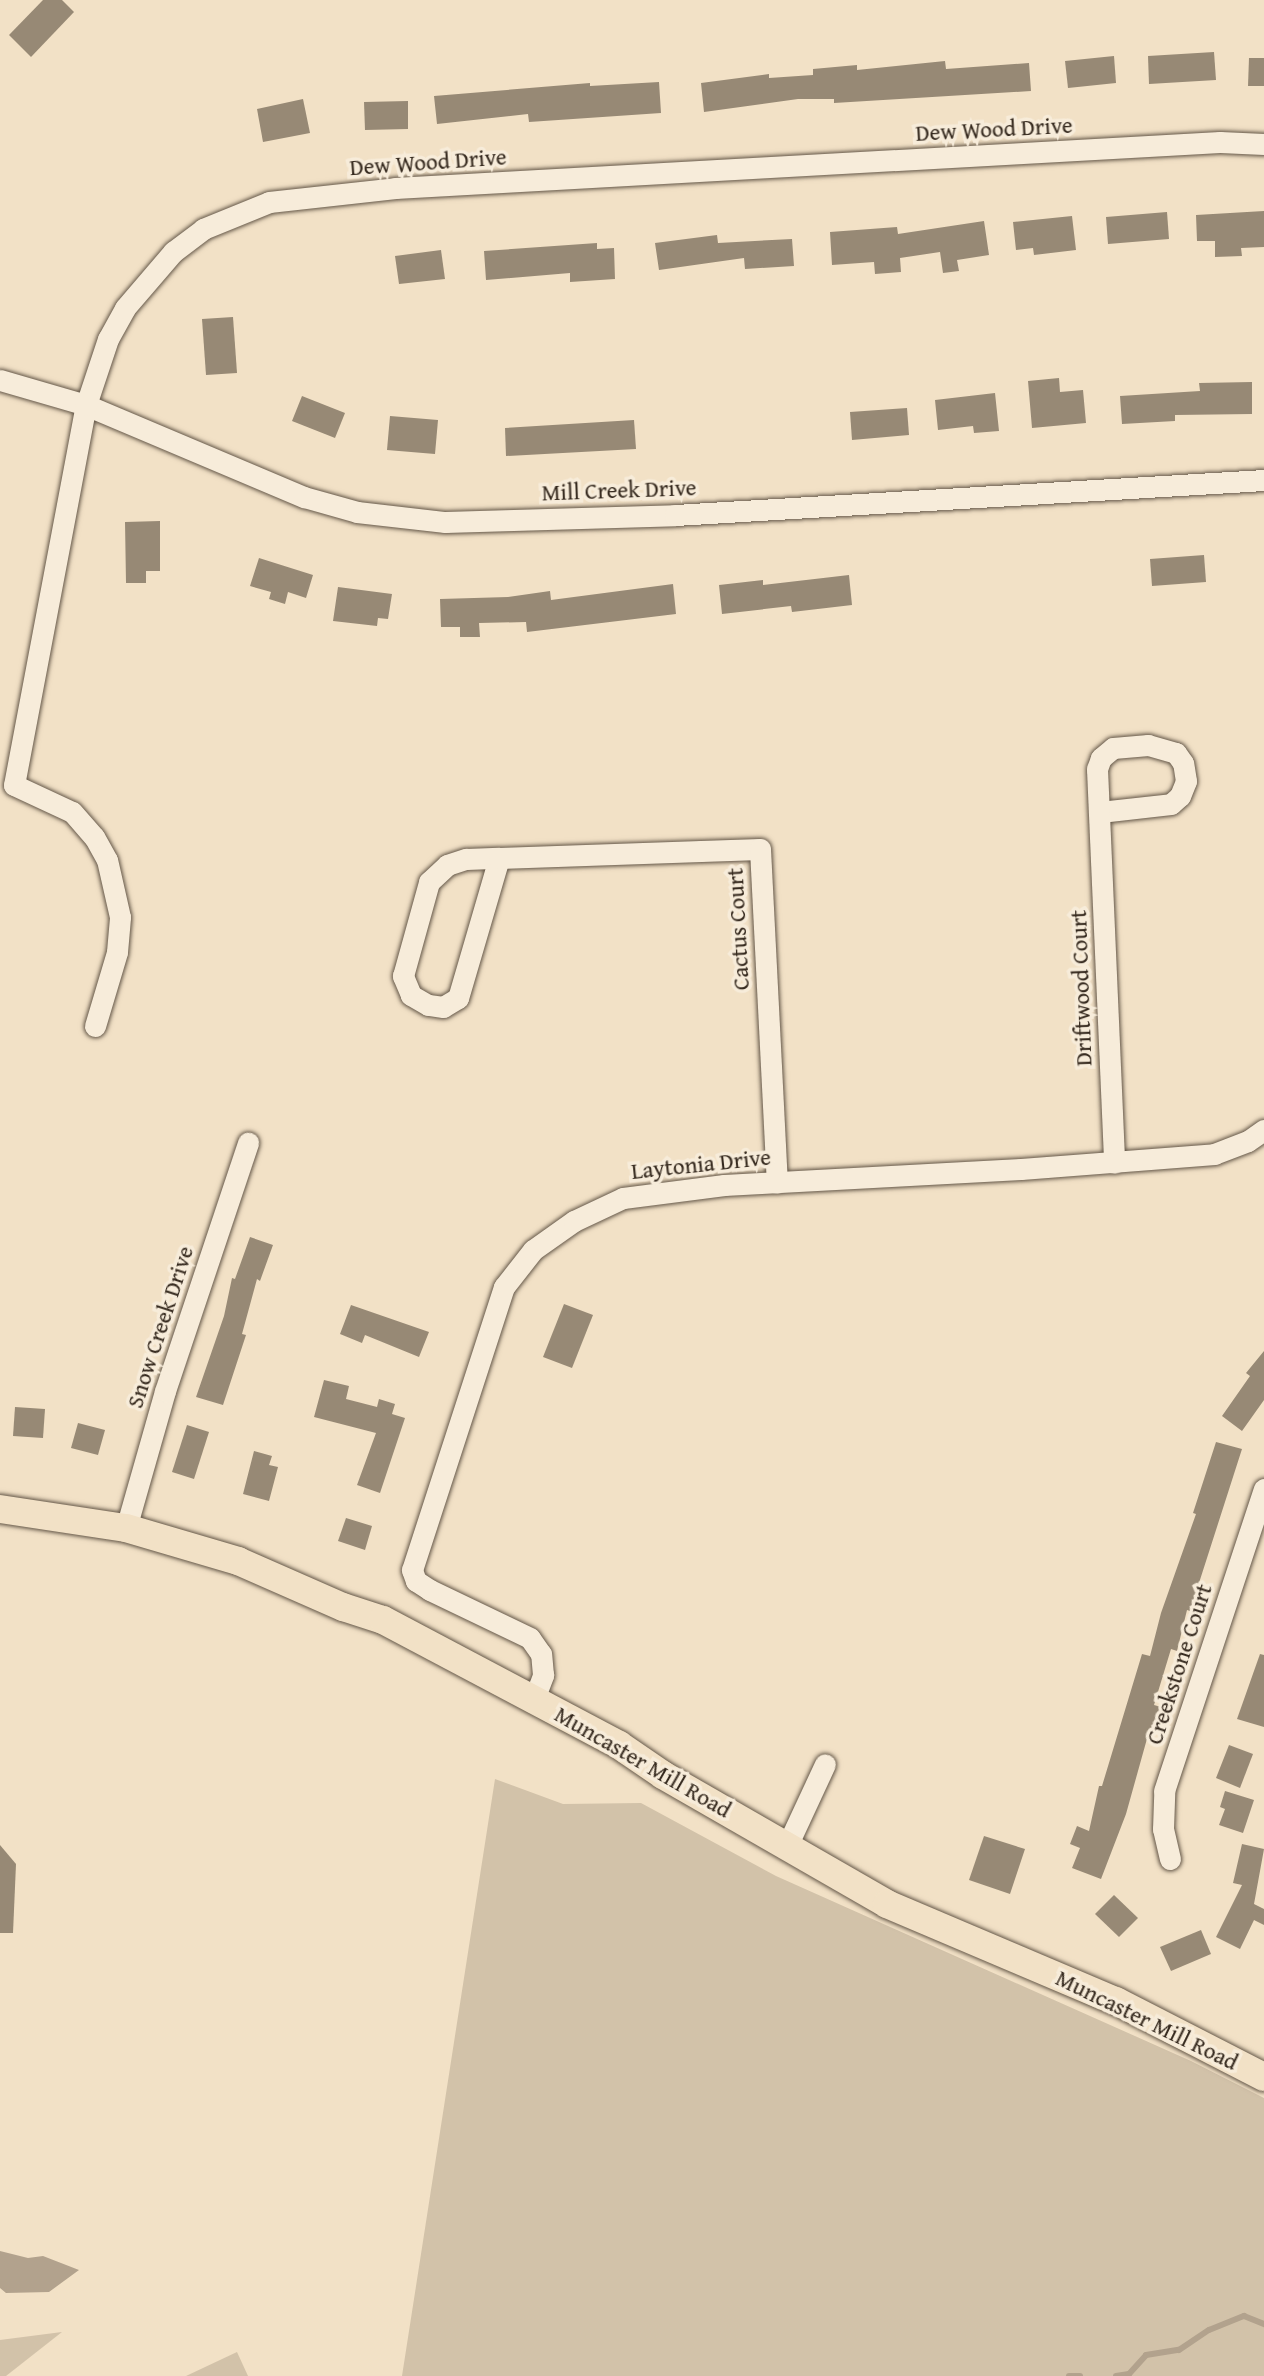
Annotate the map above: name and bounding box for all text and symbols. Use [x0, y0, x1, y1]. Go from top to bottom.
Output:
street label: Dew Wood Drive [915, 111, 1073, 147]
street label: Dew Wood Drive [349, 143, 507, 181]
street label: Mill Creek Drive [541, 474, 697, 506]
street label: Cactus Court [721, 867, 755, 991]
street label: Driftwood Court [1064, 909, 1098, 1067]
street label: Laytonia Drive [630, 1143, 772, 1185]
street label: Snow Creek Drive [121, 1243, 199, 1411]
street label: Creekstone Court [1140, 1580, 1218, 1748]
street label: Muncaster Mill Road [550, 1700, 736, 1824]
street label: Muncaster Mill Road [1051, 1964, 1243, 2076]

